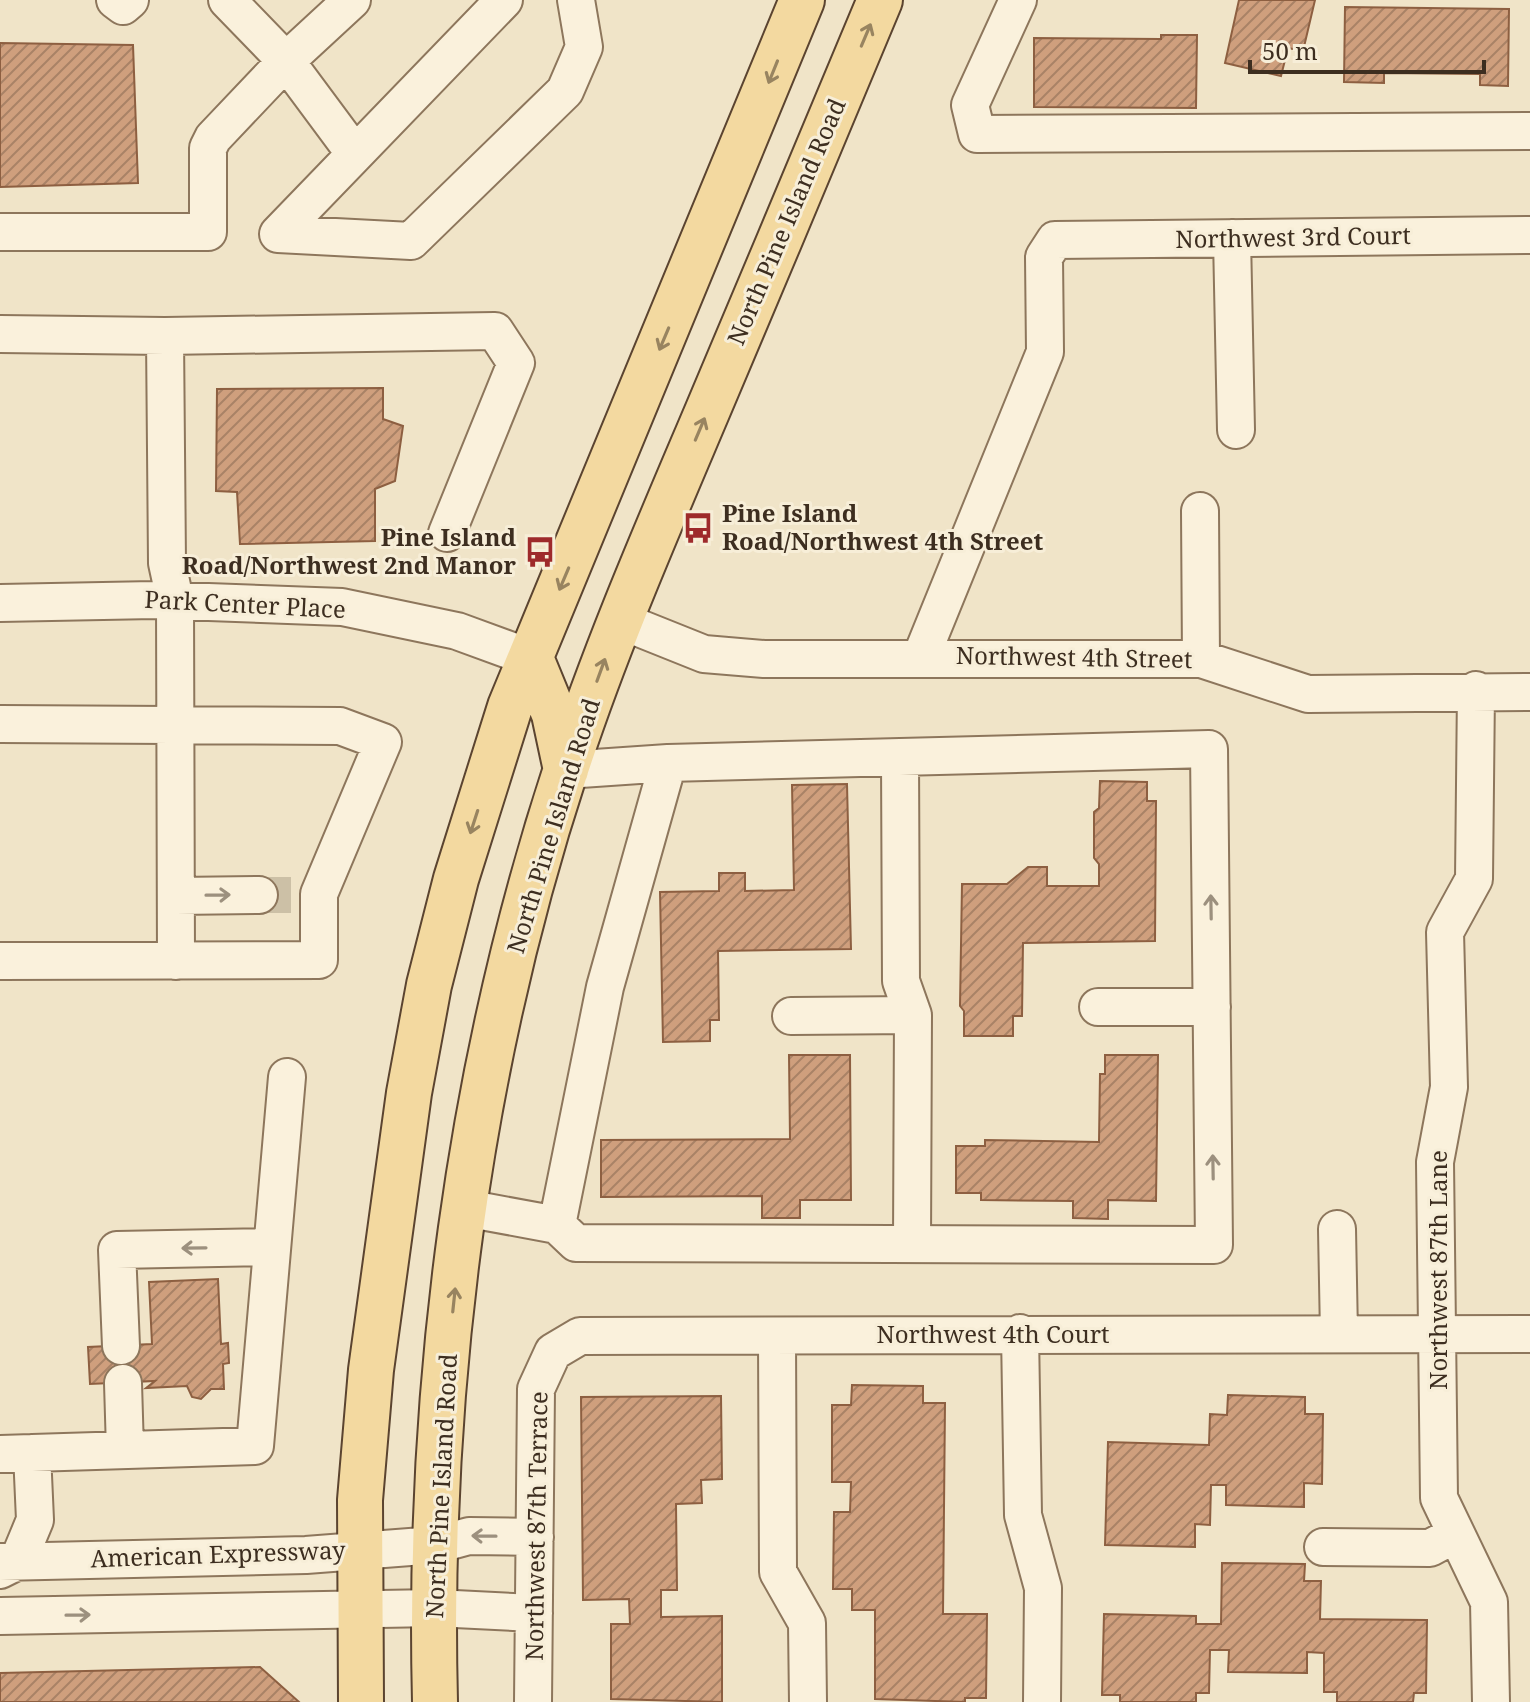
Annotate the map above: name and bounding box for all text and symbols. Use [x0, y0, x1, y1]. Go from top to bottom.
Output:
one-way arrow [859, 23, 874, 48]
scale bar [1250, 24, 1484, 74]
text: 50 m [1262, 34, 1318, 67]
one-way arrow [765, 59, 779, 84]
street label: North Pine Island Road [719, 93, 853, 350]
street label: Northwest 3rd Court [1175, 218, 1411, 255]
one-way arrow [655, 326, 670, 351]
one-way arrow [693, 418, 708, 442]
place label: Pine Island Road/Northwest 4th Street [722, 496, 1044, 557]
bus stop icon: Pine Island Road/Northwest 4th Street [681, 511, 715, 545]
place label: Pine Island Road/Northwest 2nd Manor [182, 520, 516, 581]
bus stop icon: Pine Island Road/Northwest 2nd Manor [523, 535, 557, 569]
one-way arrow [555, 566, 570, 591]
street label: Park Center Place [144, 582, 347, 625]
street label: Northwest 4th Street [956, 638, 1193, 675]
one-way arrow [595, 658, 610, 683]
street label: North Pine Island Road [498, 694, 607, 957]
one-way arrow [466, 809, 481, 835]
one-way arrow [204, 887, 231, 903]
one-way arrow [1203, 894, 1219, 921]
street label: Northwest 87th Lane [1421, 1150, 1454, 1390]
one-way arrow [1205, 1154, 1221, 1181]
one-way arrow [181, 1241, 208, 1256]
one-way arrow [447, 1287, 462, 1314]
street label: Northwest 4th Court [876, 1317, 1110, 1350]
street label: North Pine Island Road [417, 1352, 464, 1619]
street label: Northwest 87th Terrace [517, 1391, 554, 1661]
one-way arrow [471, 1528, 498, 1544]
street label: American Expressway [90, 1533, 346, 1574]
one-way arrow [64, 1607, 91, 1622]

